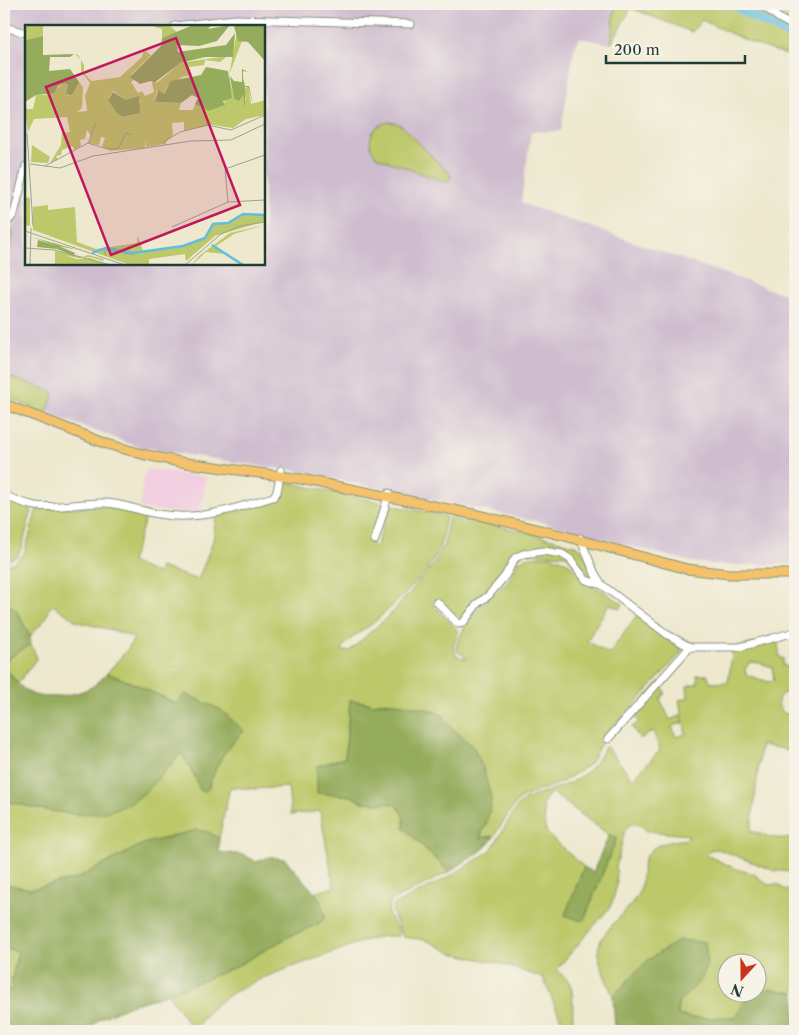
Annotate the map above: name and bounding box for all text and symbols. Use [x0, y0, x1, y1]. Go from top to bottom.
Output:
inset map [25, 25, 265, 265]
scale bar [606, 32, 745, 64]
text: 200 m [614, 40, 660, 59]
north arrow [716, 952, 766, 1002]
text: N [728, 980, 746, 1001]

